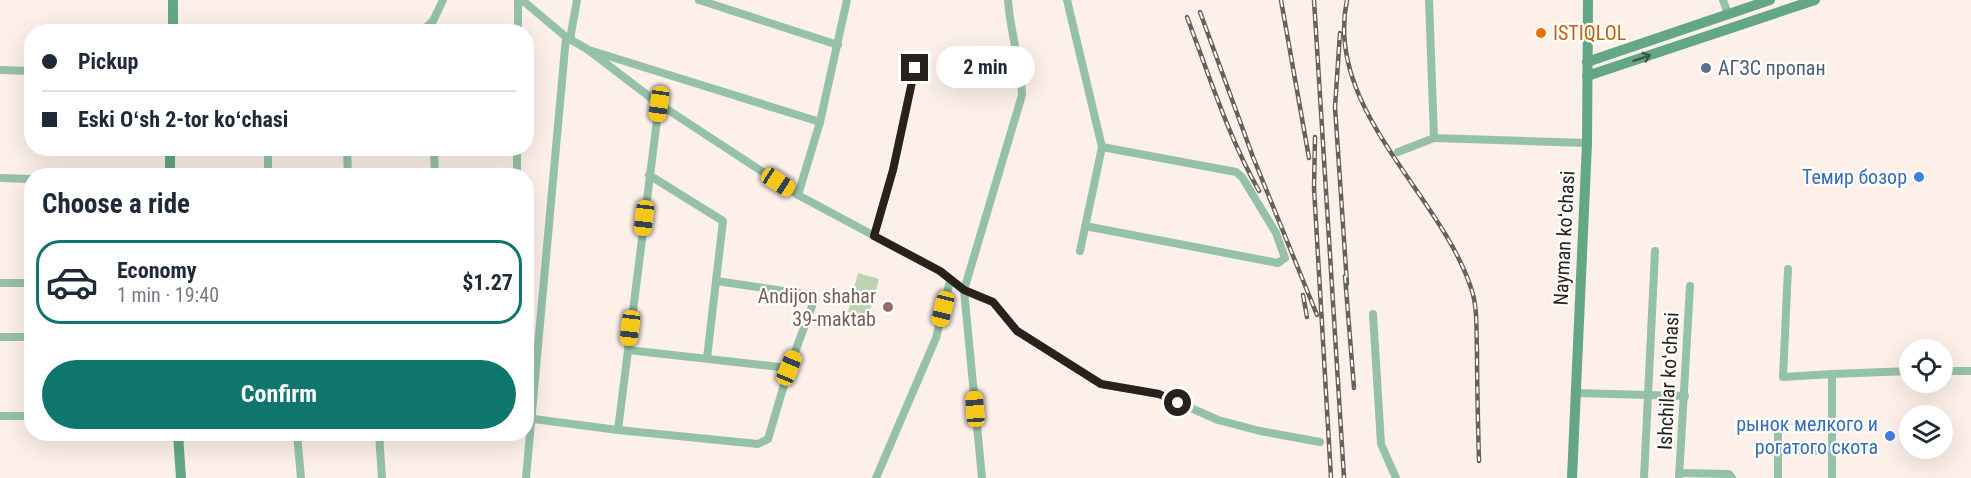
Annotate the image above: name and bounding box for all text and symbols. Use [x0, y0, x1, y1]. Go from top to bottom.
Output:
place label: ISTIQLOL [1553, 21, 1626, 45]
marker: ISTIQLOL [1534, 26, 1548, 40]
callout: 2 min [936, 47, 1035, 89]
text: Pickup [78, 49, 138, 74]
one-way arrow [1633, 51, 1651, 62]
route end [901, 54, 928, 81]
text: 2 min [963, 55, 1008, 79]
place label: АГЗС пропан [1718, 56, 1826, 80]
marker: АГЗС пропан [1699, 61, 1713, 75]
car [648, 85, 670, 123]
text: Eski Oʻsh 2-tor koʻchasi [78, 107, 288, 132]
car [758, 165, 798, 199]
place label: Темир бозор [1802, 165, 1907, 189]
street label: Nayman koʻchasi [1548, 170, 1580, 306]
marker: Темир бозор [1912, 170, 1926, 184]
text: Choose a ride [42, 188, 190, 220]
car [633, 199, 655, 237]
icon: car [45, 255, 99, 309]
text: Economy [117, 258, 197, 283]
text: $1.27 [462, 270, 513, 295]
text: 1 min · 19:40 [117, 283, 219, 307]
place label: Andijon shahar 39-maktab [758, 284, 876, 331]
car [930, 289, 956, 329]
marker: Andijon shahar 39-maktab [881, 300, 895, 314]
car [619, 309, 641, 347]
street label: Ishchilar koʻchasi [1652, 312, 1684, 450]
map controls [1899, 339, 1953, 459]
button: locate [1899, 339, 1953, 393]
car [774, 348, 804, 388]
button: Confirm [42, 360, 516, 429]
route start [1164, 389, 1191, 416]
car [965, 390, 985, 428]
button: layers [1899, 405, 1953, 459]
place label: рынок мелкого и рогатого скота [1736, 412, 1878, 459]
marker: рынок мелкого и рогатого скота [1883, 429, 1897, 443]

